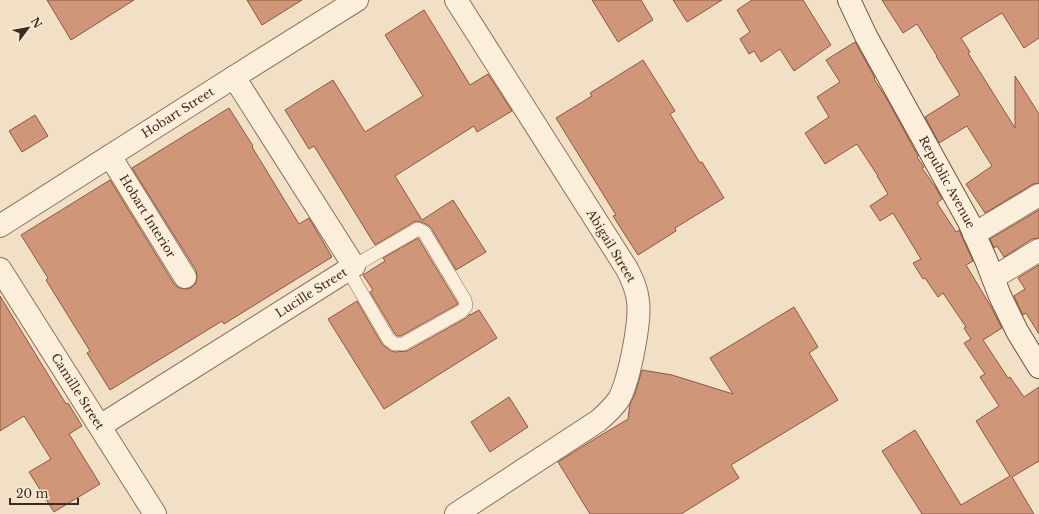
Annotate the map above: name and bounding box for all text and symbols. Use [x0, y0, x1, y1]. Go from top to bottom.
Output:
north arrow [8, 8, 48, 48]
text: N [28, 15, 46, 31]
street label: Hobart Street [139, 83, 217, 141]
street label: Republic Avenue [916, 133, 979, 231]
street label: Hobart Interior [116, 172, 179, 261]
street label: Abigail Street [583, 206, 639, 285]
street label: Lucille Street [273, 264, 350, 320]
street label: Camille Street [48, 350, 108, 433]
scale bar [10, 480, 78, 506]
text: 20 m [16, 486, 48, 501]

